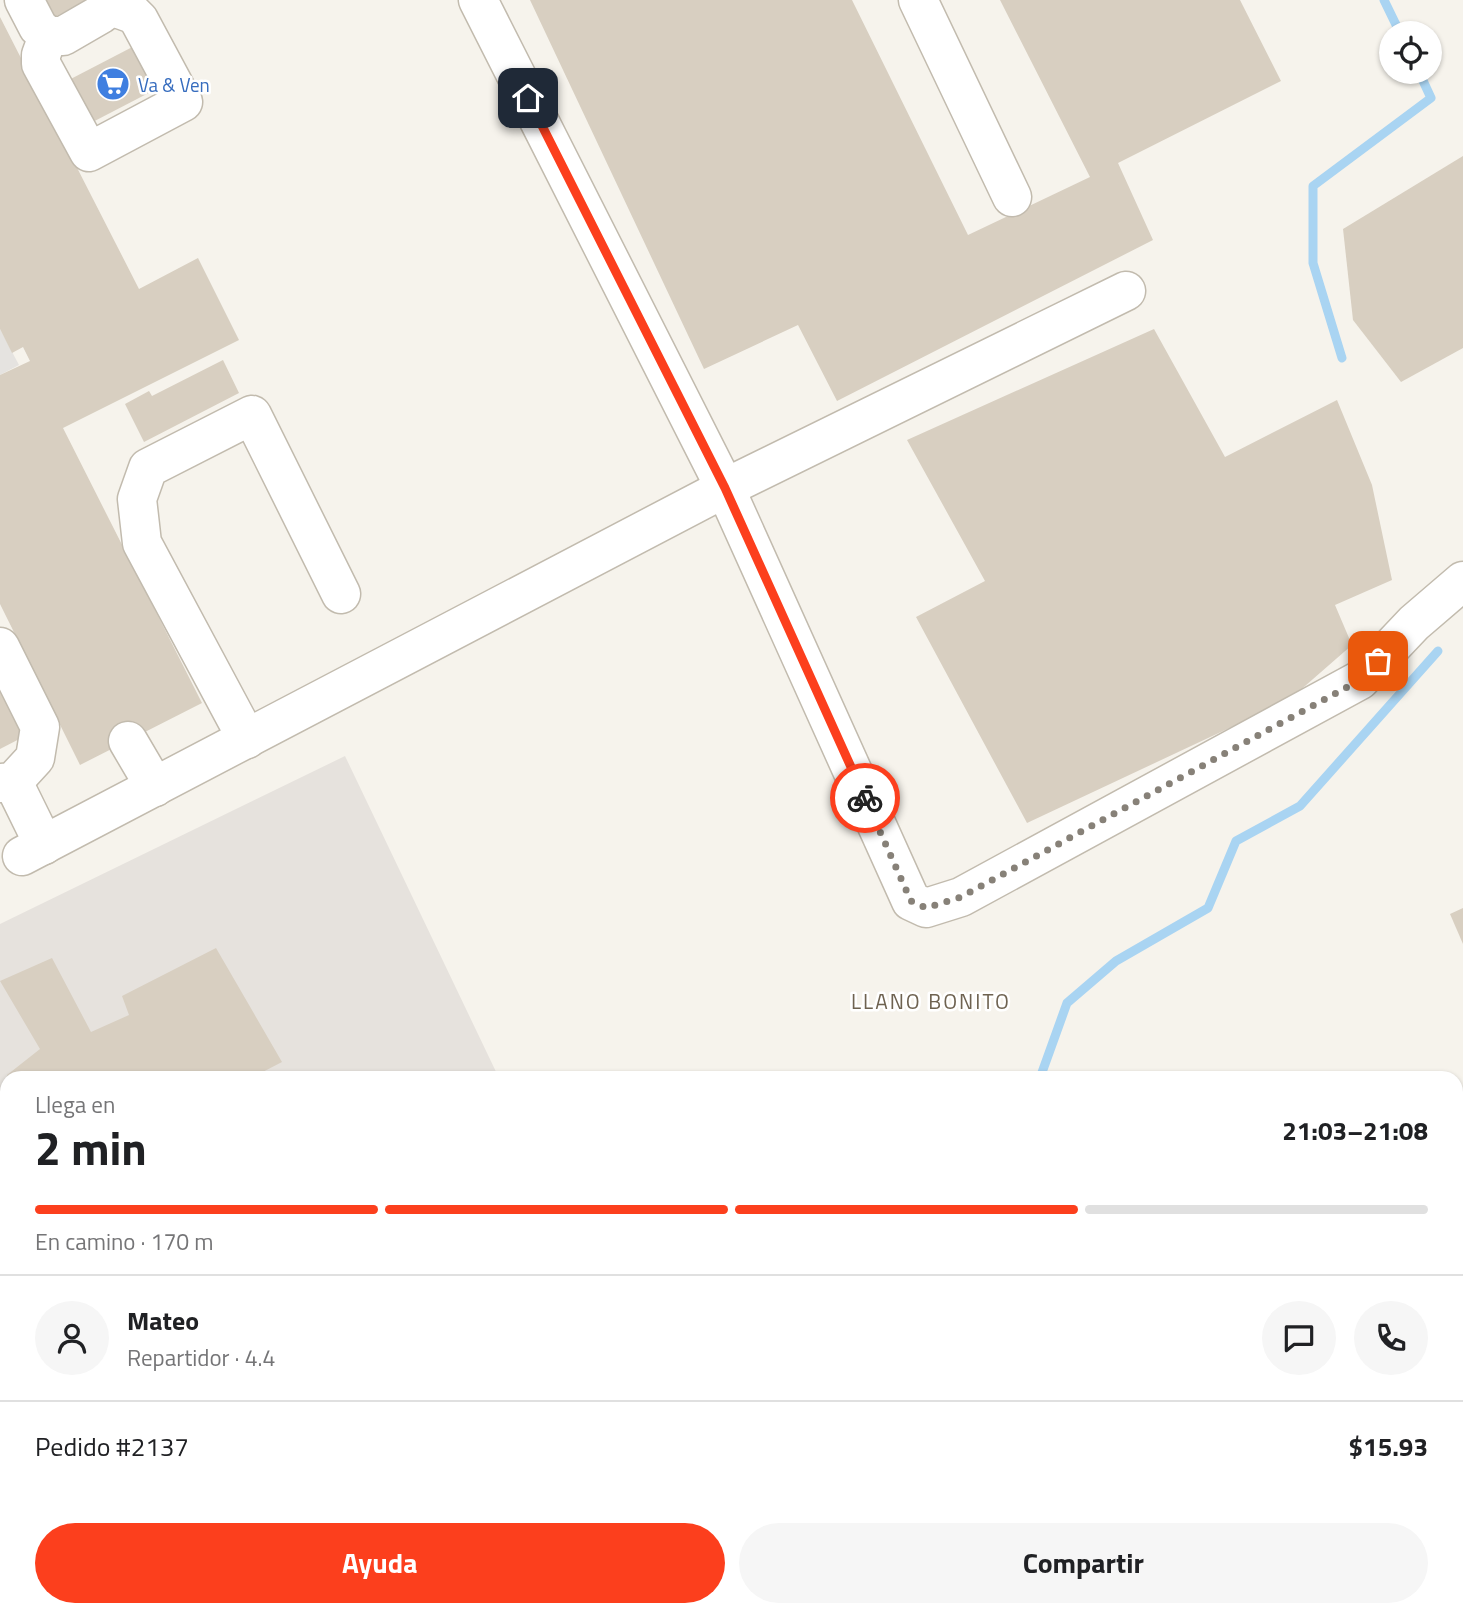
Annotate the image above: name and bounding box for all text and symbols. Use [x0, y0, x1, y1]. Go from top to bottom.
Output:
map controls [1379, 21, 1442, 84]
button: locate [1379, 21, 1442, 84]
supermarket icon: Va & Ven [94, 65, 132, 103]
pin [498, 68, 558, 128]
place label: Va & Ven [138, 70, 210, 99]
icon: home [509, 79, 547, 117]
pin [1348, 631, 1408, 691]
icon: bag [1359, 642, 1397, 680]
courier [830, 763, 900, 833]
icon: bike [846, 779, 884, 817]
district label: LLANO BONITO [851, 985, 1011, 1017]
text: Llega en [35, 1087, 115, 1122]
text: 21:03–21:08 [1282, 1111, 1428, 1150]
text: 2 min [35, 1113, 147, 1183]
text: En camino · 170 m [35, 1224, 213, 1259]
button: person [35, 1301, 109, 1375]
text: Mateo [127, 1301, 199, 1340]
button: chat [1262, 1301, 1336, 1375]
button: phone [1354, 1301, 1428, 1375]
text: Repartidor · 4.4 [127, 1340, 275, 1375]
text: Pedido #2137 [35, 1427, 189, 1466]
text: $15.93 [1349, 1427, 1428, 1466]
button: Ayuda [35, 1523, 725, 1603]
button: Compartir [739, 1523, 1428, 1603]

